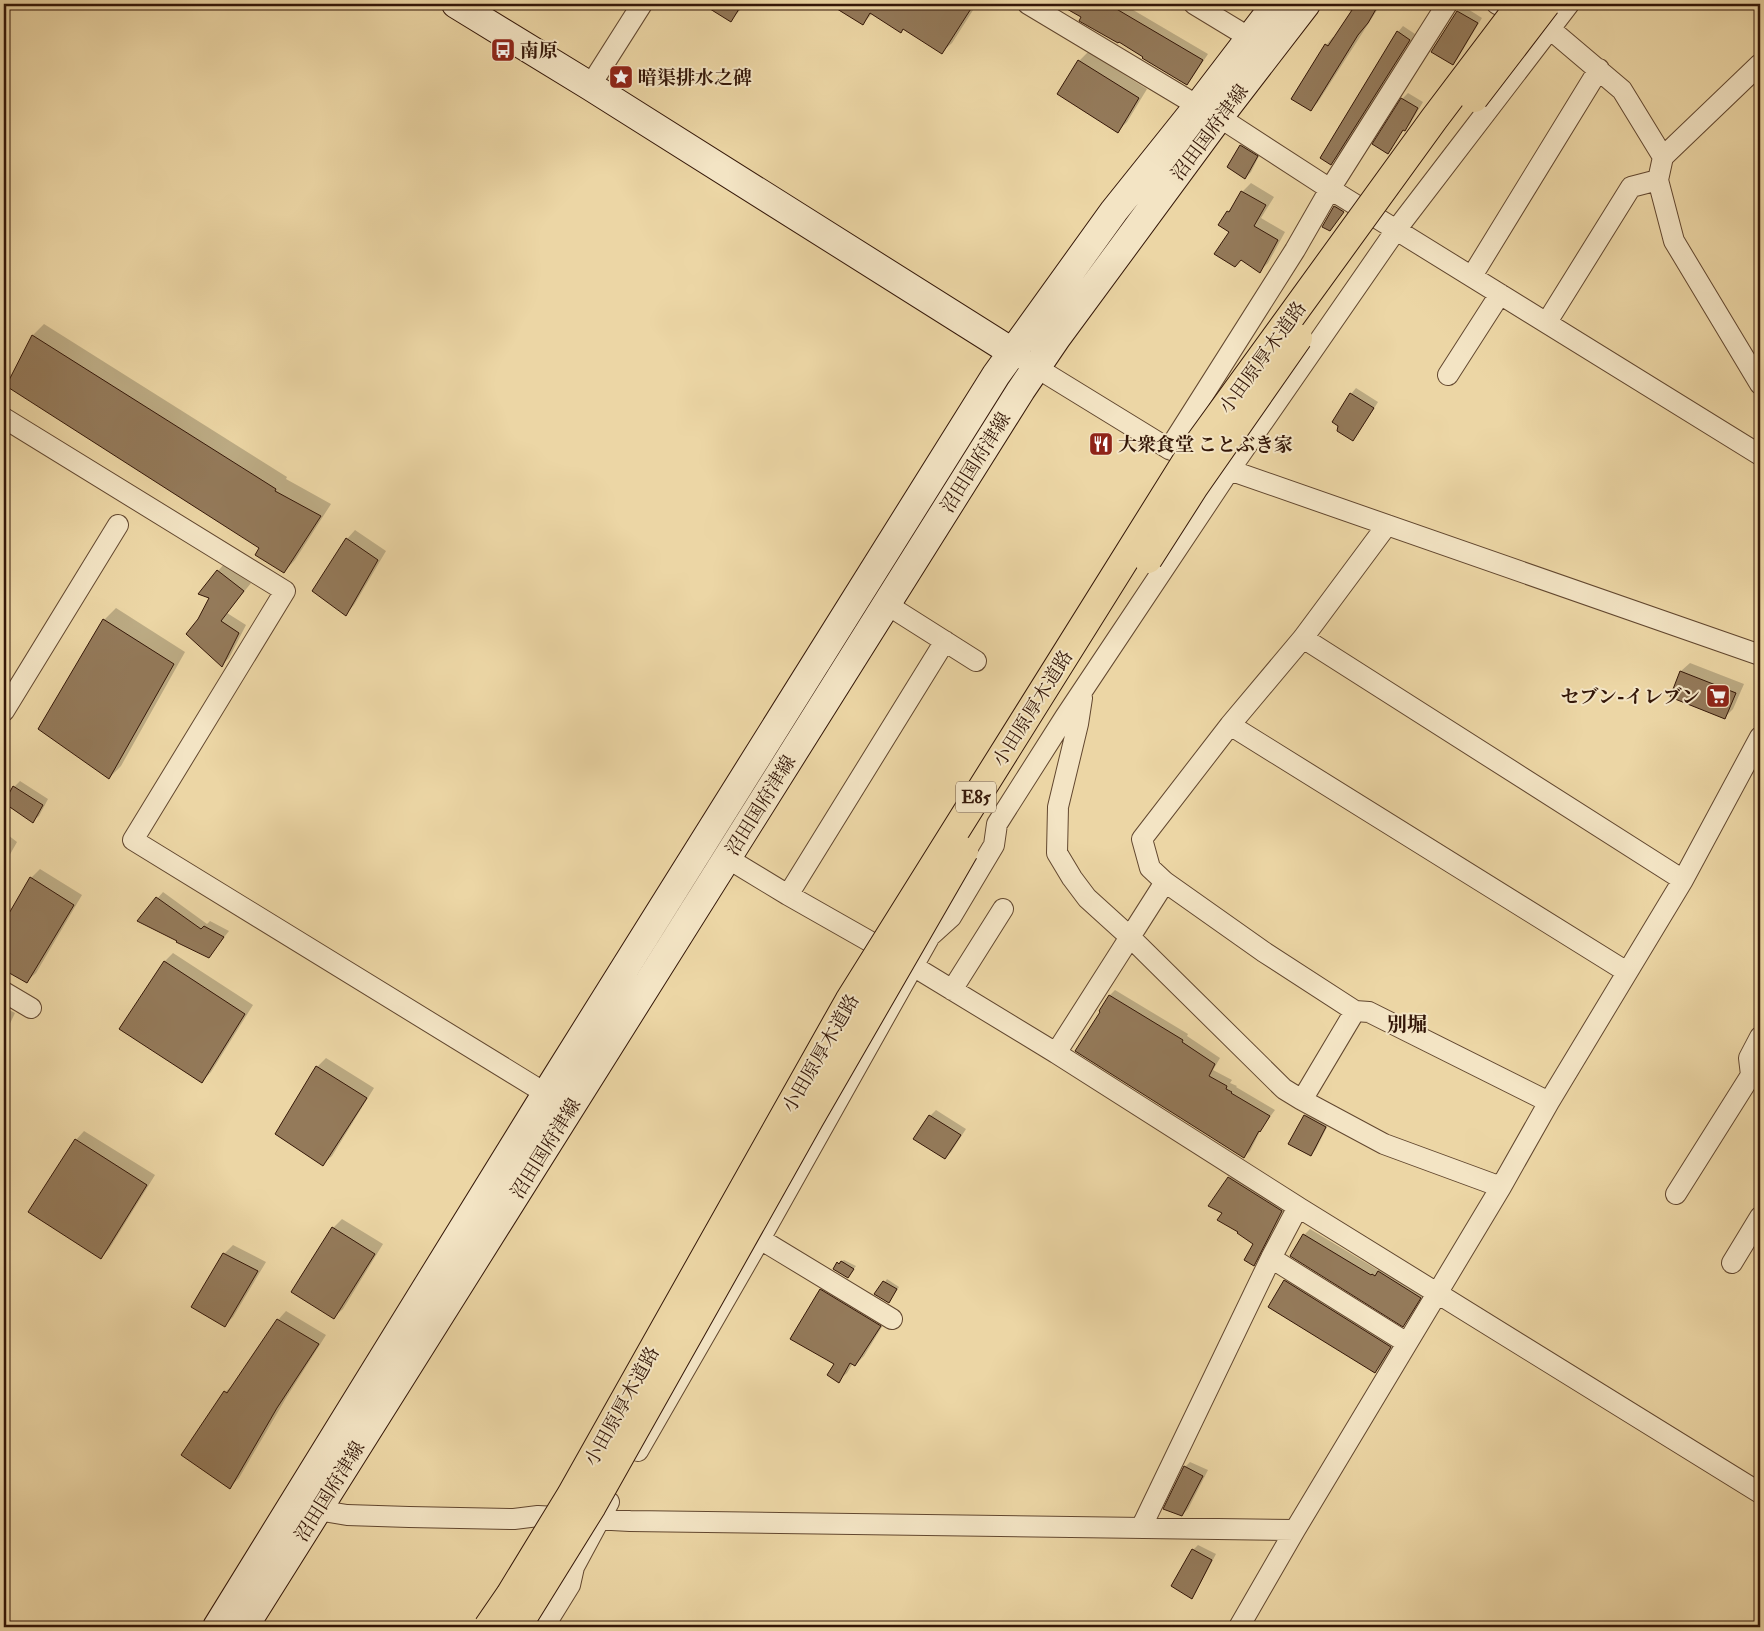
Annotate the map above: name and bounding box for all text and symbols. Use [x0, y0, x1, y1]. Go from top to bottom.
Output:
bus stop icon: 南原 [490, 37, 516, 63]
place label: 南原 [520, 39, 558, 63]
place icon: 暗渠排水之碑 [608, 64, 634, 90]
place label: 暗渠排水之碑 [638, 66, 752, 90]
street label: 沼田国府津線 [1166, 80, 1254, 185]
street label: 小田原厚木道路 [1214, 297, 1312, 418]
street label: 沼田国府津線 [935, 408, 1016, 517]
restaurant icon: 大衆食堂 ことぶき家 [1088, 431, 1114, 457]
place label: 大衆食堂 ことぶき家 [1118, 433, 1293, 457]
street label: 小田原厚木道路 [987, 646, 1078, 771]
supermarket icon: セブン-イレブン [1705, 683, 1731, 709]
place label: セブン-イレブン [1560, 685, 1700, 709]
street label: 沼田国府津線 [720, 751, 801, 860]
road number: E85 [956, 782, 996, 812]
street label: 小田原厚木道路 [777, 990, 865, 1117]
district label: 別堀 [1387, 1012, 1427, 1037]
street label: 沼田国府津線 [505, 1094, 586, 1203]
street label: 小田原厚木道路 [579, 1342, 665, 1470]
street label: 沼田国府津線 [289, 1437, 370, 1546]

